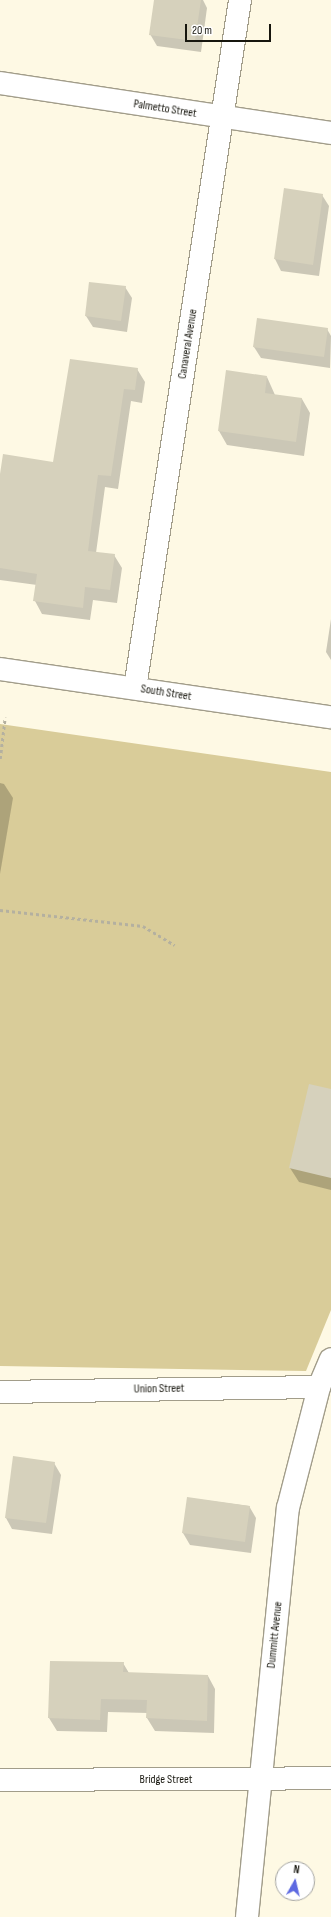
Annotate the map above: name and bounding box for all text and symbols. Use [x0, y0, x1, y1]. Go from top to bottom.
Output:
scale bar [187, 16, 273, 42]
text: 20 m [192, 23, 212, 38]
street label: Palmetto Street [132, 97, 198, 121]
street label: Canaveral Avenue [175, 308, 201, 380]
street label: South Street [140, 682, 192, 704]
street label: Union Street [134, 1381, 184, 1397]
street label: Dummitt Avenue [264, 1601, 286, 1669]
street label: Bridge Street [140, 1773, 192, 1787]
north arrow [275, 1861, 315, 1901]
text: N [293, 1863, 300, 1876]

